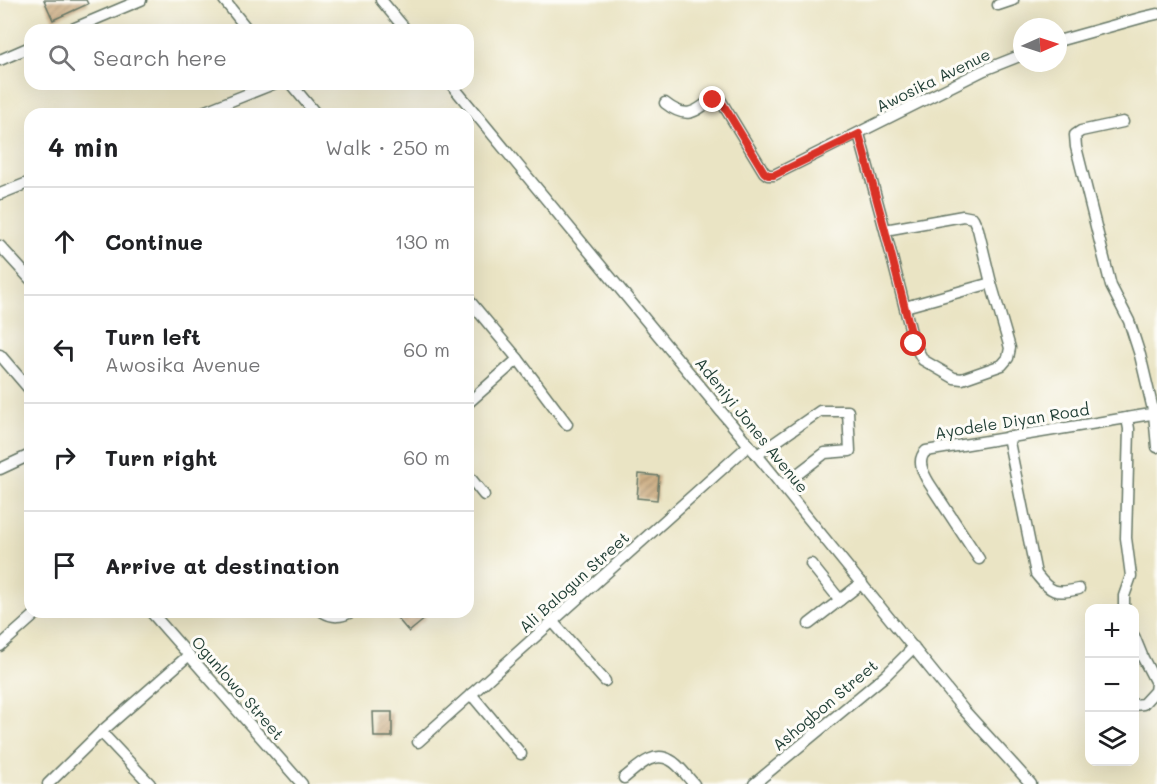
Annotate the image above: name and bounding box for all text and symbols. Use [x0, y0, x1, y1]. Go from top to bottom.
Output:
north arrow [1013, 18, 1067, 72]
search box [24, 24, 474, 90]
icon: search [45, 41, 78, 74]
text: Search here [93, 43, 227, 72]
street label: Awosika Avenue [872, 43, 993, 116]
route end [699, 86, 725, 112]
text: 4 min [48, 130, 118, 164]
text: Walk · 250 m [325, 134, 450, 160]
icon: ahead [48, 225, 81, 258]
text: Continue [105, 227, 203, 256]
text: 130 m [395, 228, 450, 254]
text: Turn left [105, 322, 201, 351]
route start [900, 330, 926, 356]
icon: left [48, 333, 81, 366]
text: 60 m [403, 336, 450, 362]
text: Awosika Avenue [105, 351, 261, 377]
street label: Adeniyi Jones Avenue [691, 353, 814, 497]
street label: Ayodele Diyan Road [933, 398, 1091, 443]
icon: right [48, 441, 81, 474]
text: Turn right [105, 443, 217, 472]
text: 60 m [403, 444, 450, 470]
street label: Ali Balogun Street [514, 526, 633, 637]
icon: arrive [48, 549, 81, 582]
text: Arrive at destination [105, 551, 340, 580]
map controls [1085, 604, 1139, 766]
button: + [1085, 604, 1139, 658]
street label: Ogunlowo Street [187, 631, 289, 744]
street label: Ashogbon Street [768, 654, 882, 755]
button: − [1085, 658, 1139, 712]
button: layers [1085, 712, 1139, 766]

